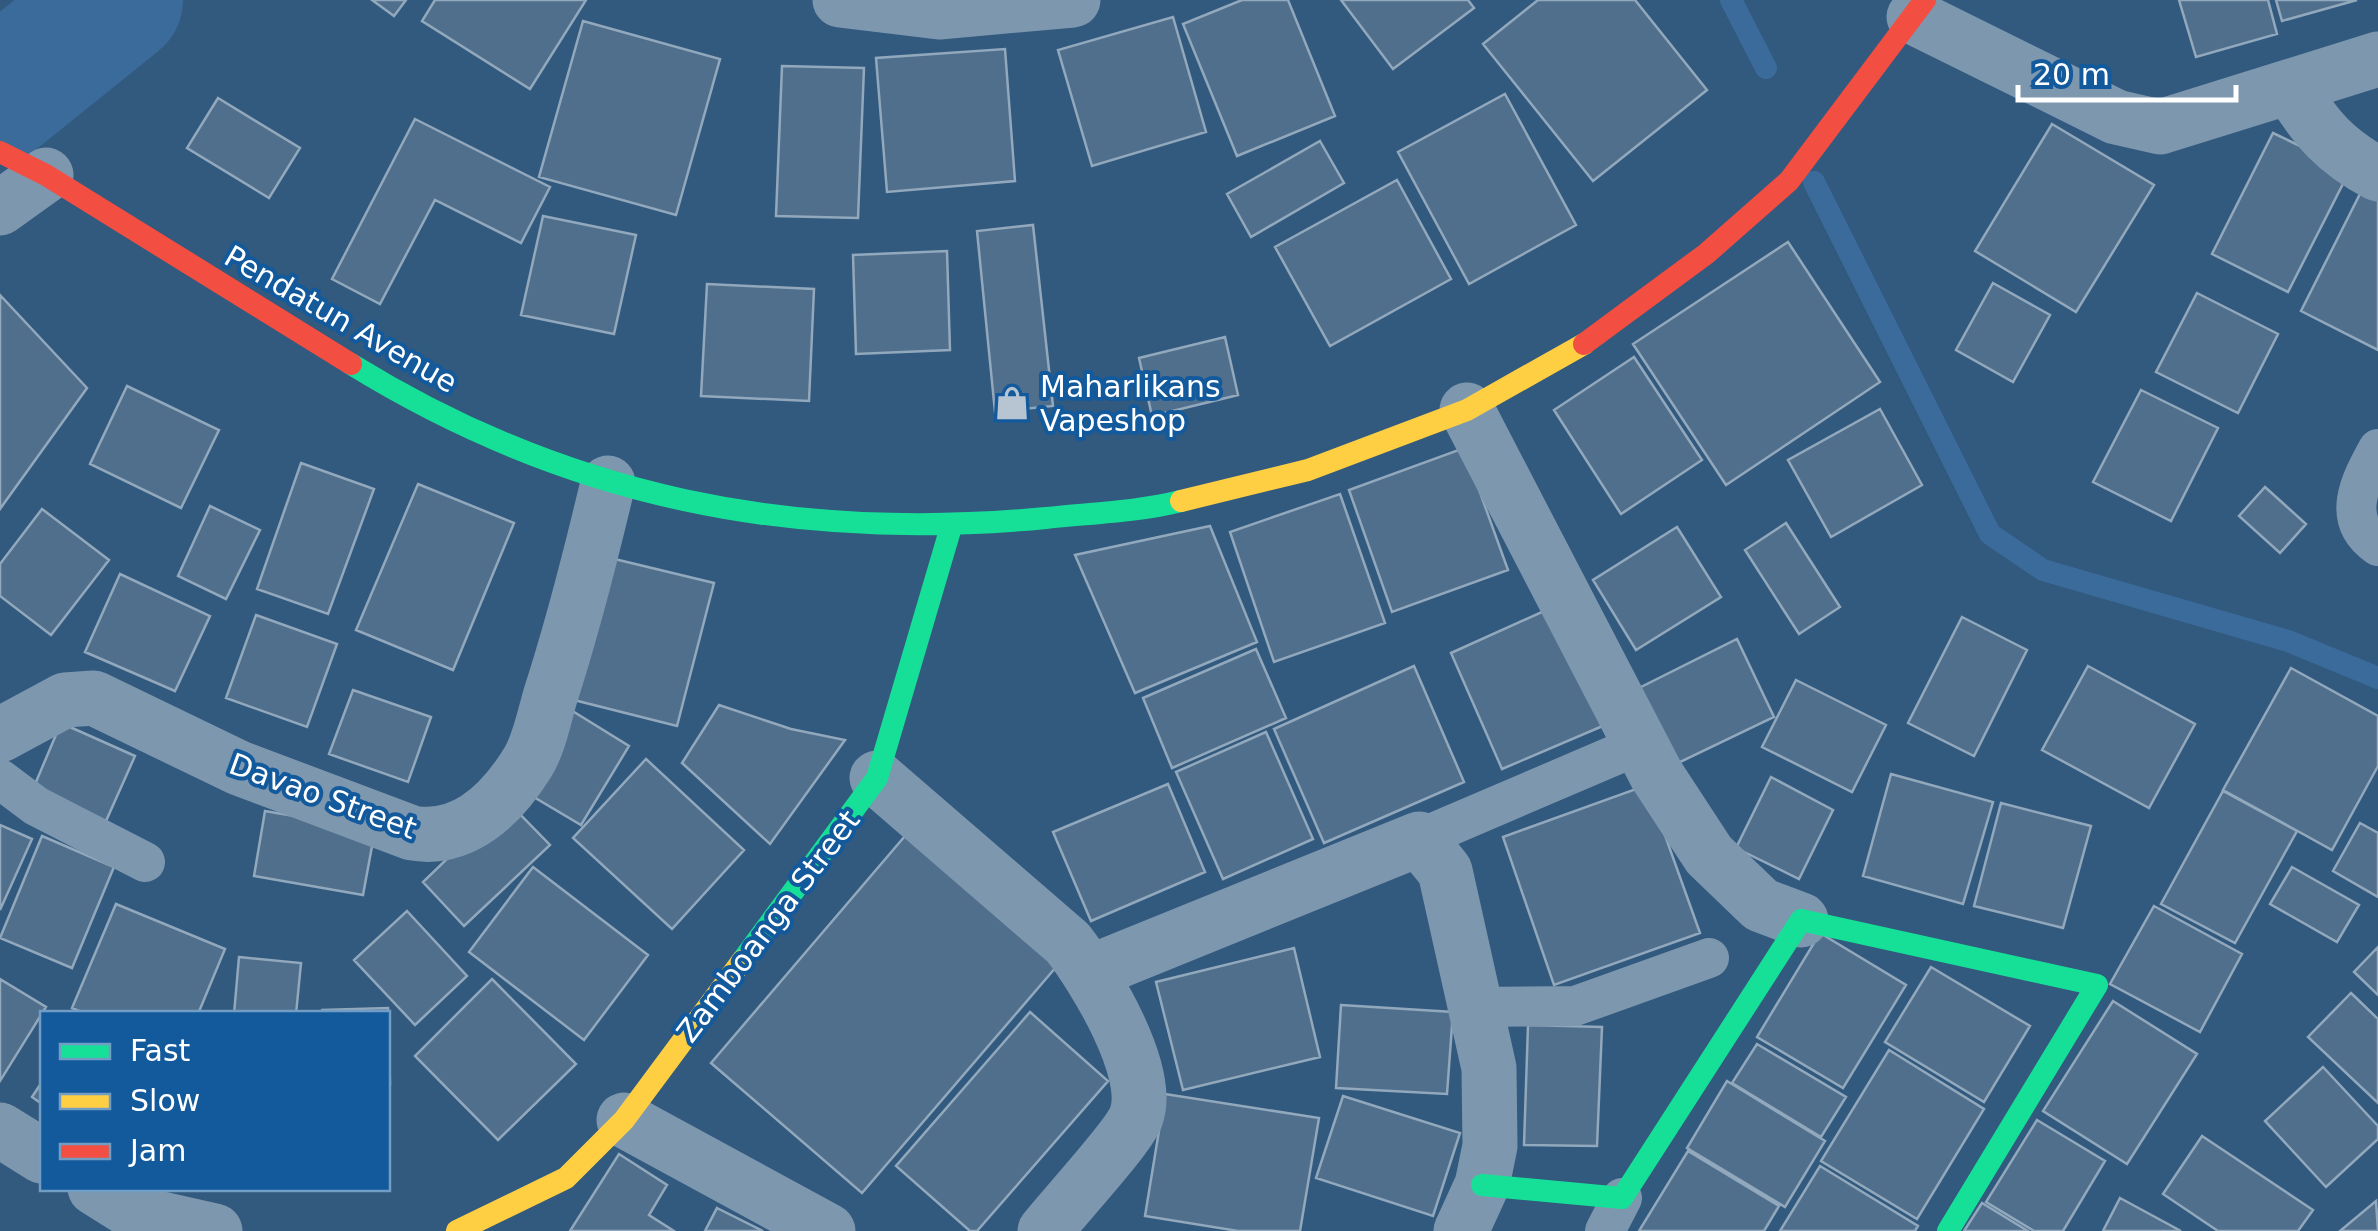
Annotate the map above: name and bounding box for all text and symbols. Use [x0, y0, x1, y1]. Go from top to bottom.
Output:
scale bar [2018, 40, 2236, 102]
text: 20 m [2033, 57, 2110, 92]
street label: Pendatun Avenue [218, 238, 464, 400]
place label: Maharlikans Vapeshop [1040, 369, 1221, 438]
shop icon: Maharlikans Vapeshop [993, 384, 1031, 422]
street label: Davao Street [225, 746, 422, 846]
street label: Zamboanga Street [669, 803, 867, 1049]
legend [40, 1011, 390, 1191]
text: Fast [130, 1033, 191, 1068]
text: Slow [130, 1083, 200, 1118]
text: Jam [128, 1133, 186, 1168]

